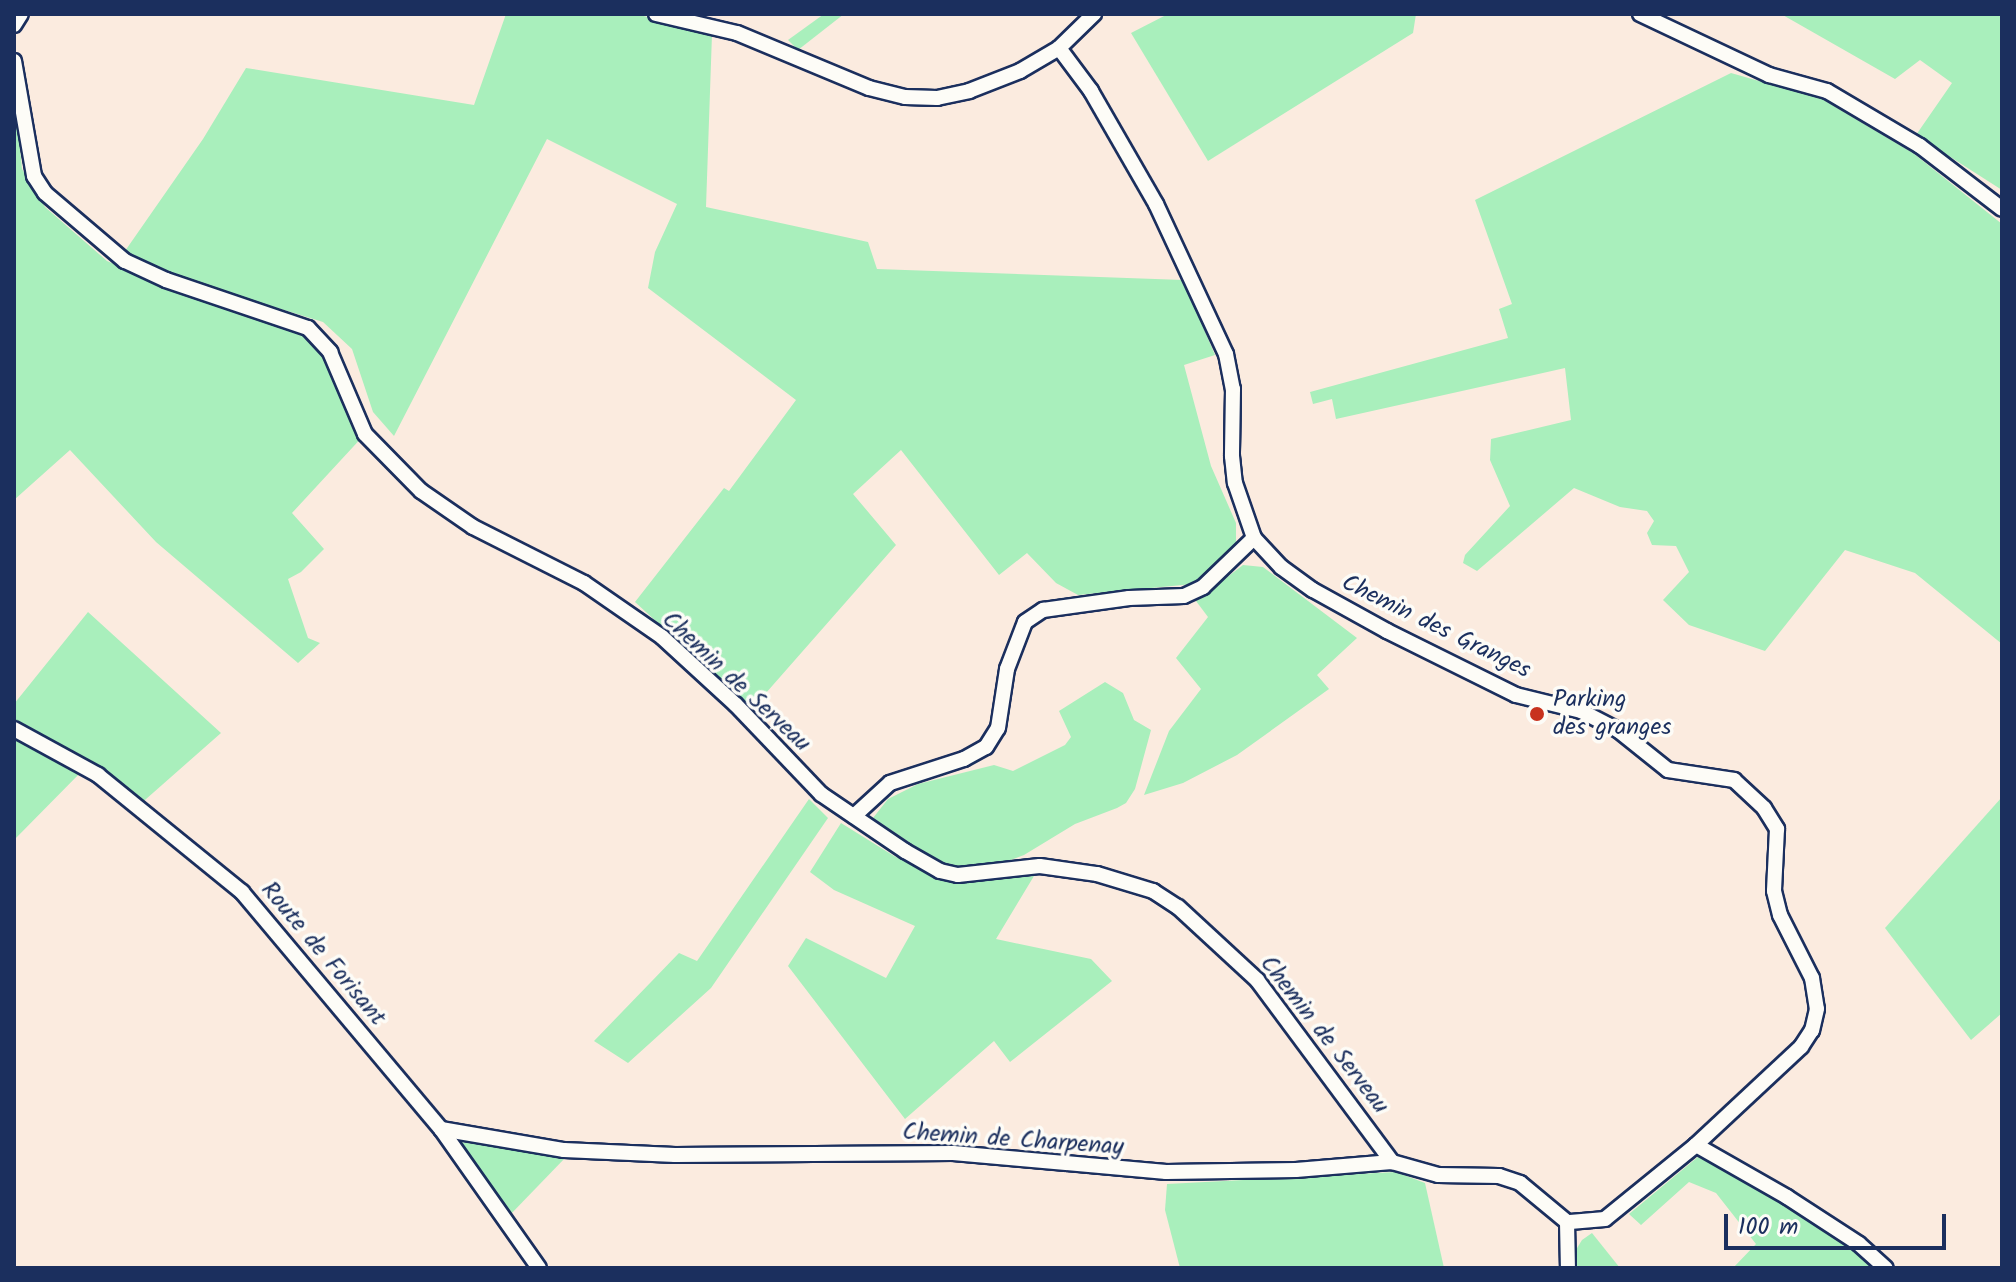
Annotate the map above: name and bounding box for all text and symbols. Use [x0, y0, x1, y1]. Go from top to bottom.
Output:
street label: Chemin des Granges [1337, 569, 1535, 685]
street label: Chemin de Serveau [656, 606, 816, 758]
place label: Parking des granges [1553, 686, 1671, 742]
marker: Parking des granges [1528, 705, 1546, 723]
street label: Route de Forisant [254, 876, 392, 1032]
street label: Chemin de Serveau [1253, 950, 1395, 1120]
street label: Chemin de Charpenay [901, 1118, 1125, 1162]
scale bar [1728, 1198, 1950, 1248]
text: 100 m [1738, 1208, 1798, 1247]

